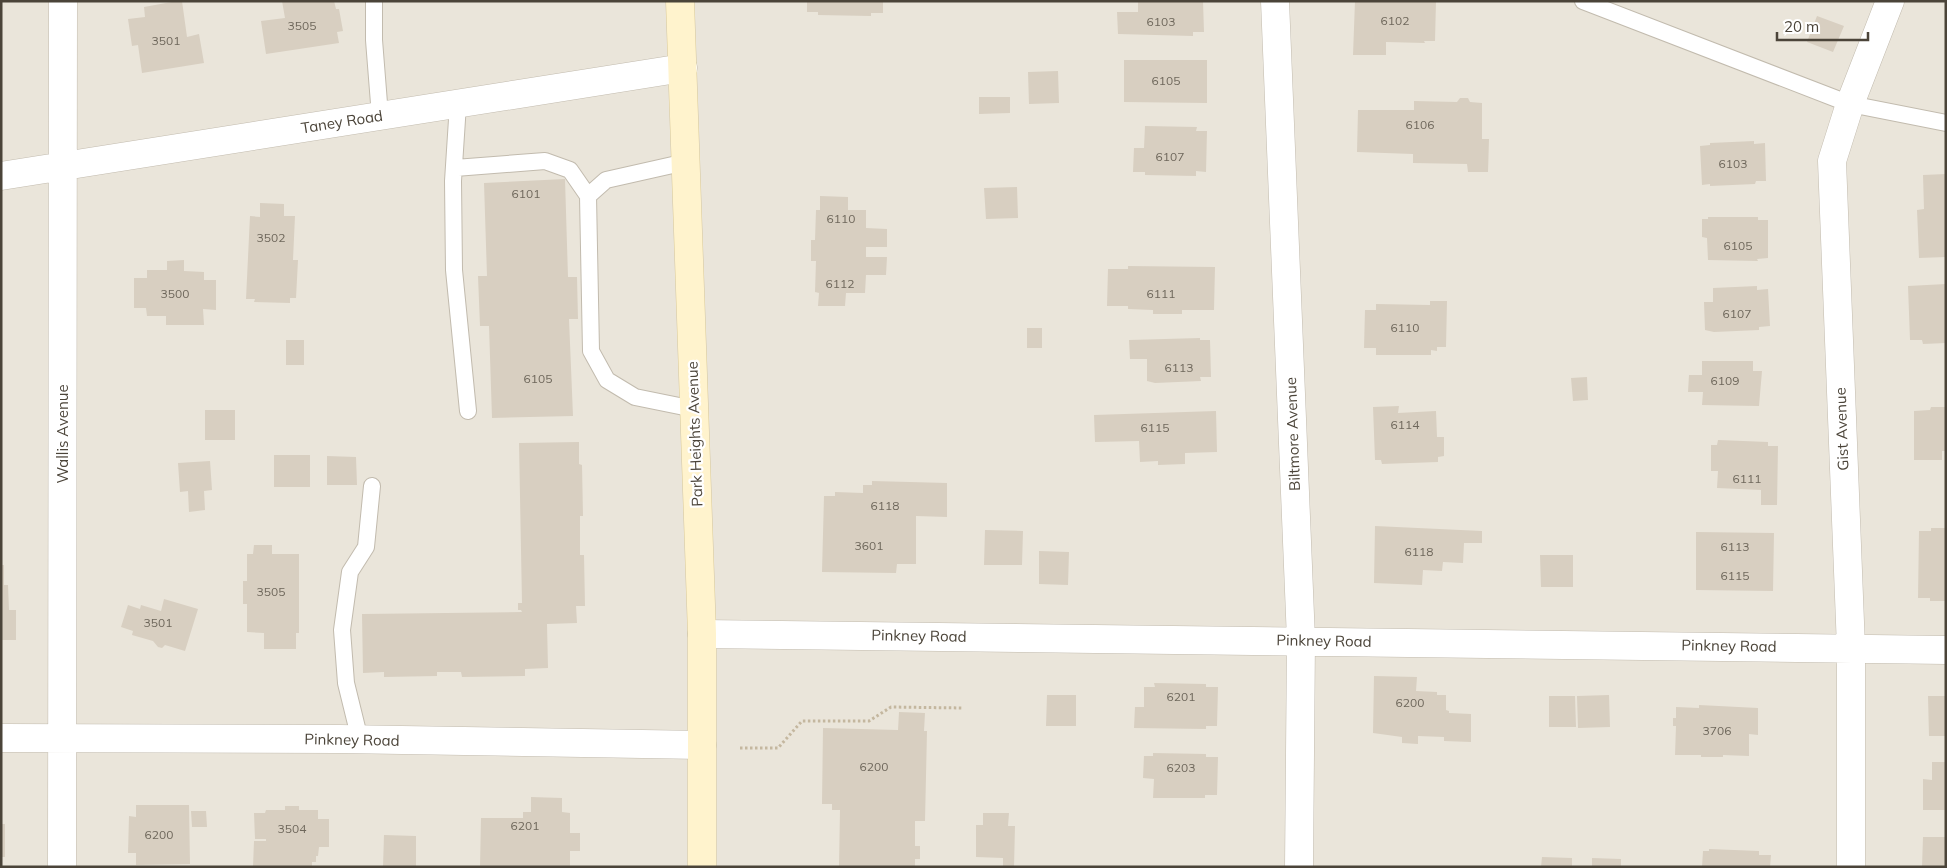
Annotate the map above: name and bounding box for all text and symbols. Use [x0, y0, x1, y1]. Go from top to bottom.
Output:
scale bar [1777, 10, 1868, 42]
house number: 6102 [1381, 13, 1409, 28]
house number: 6103 [1147, 14, 1175, 29]
text: 20 m [1784, 17, 1819, 36]
house number: 3505 [288, 18, 316, 33]
house number: 3501 [152, 33, 180, 48]
house number: 6105 [1152, 73, 1180, 88]
street label: Taney Road [300, 106, 384, 137]
house number: 6106 [1406, 117, 1434, 132]
house number: 6107 [1156, 149, 1184, 164]
house number: 6103 [1719, 156, 1747, 171]
house number: 6101 [512, 186, 540, 201]
house number: 6110 [827, 211, 855, 226]
house number: 3502 [257, 230, 285, 245]
house number: 6105 [1724, 238, 1752, 253]
house number: 6112 [826, 276, 854, 291]
house number: 3500 [161, 286, 189, 301]
house number: 6111 [1147, 286, 1175, 301]
house number: 6107 [1723, 306, 1751, 321]
house number: 6110 [1391, 320, 1419, 335]
house number: 6113 [1165, 360, 1193, 375]
street label: Park Heights Avenue [682, 361, 707, 507]
house number: 6105 [524, 371, 552, 386]
house number: 6109 [1711, 373, 1739, 388]
street label: Biltmore Avenue [1281, 377, 1304, 491]
street label: Wallis Avenue [53, 384, 72, 484]
street label: Gist Avenue [1831, 387, 1852, 471]
house number: 6114 [1391, 417, 1419, 432]
house number: 6115 [1141, 420, 1169, 435]
house number: 6111 [1733, 471, 1761, 486]
house number: 6118 [871, 498, 899, 513]
house number: 3601 [855, 538, 883, 553]
house number: 6113 [1721, 539, 1749, 554]
house number: 6118 [1405, 544, 1433, 559]
house number: 6115 [1721, 568, 1749, 583]
house number: 3505 [257, 584, 285, 599]
house number: 3501 [144, 615, 172, 630]
street label: Pinkney Road [871, 625, 967, 646]
street label: Pinkney Road [1276, 630, 1372, 651]
street label: Pinkney Road [1681, 635, 1777, 656]
house number: 6201 [1167, 689, 1195, 704]
house number: 6200 [1396, 695, 1424, 710]
house number: 3706 [1703, 723, 1731, 738]
street label: Pinkney Road [304, 729, 400, 750]
house number: 6200 [860, 759, 888, 774]
house number: 6203 [1167, 760, 1195, 775]
house number: 6201 [511, 818, 539, 833]
house number: 3504 [278, 821, 306, 836]
house number: 6200 [145, 827, 173, 842]

